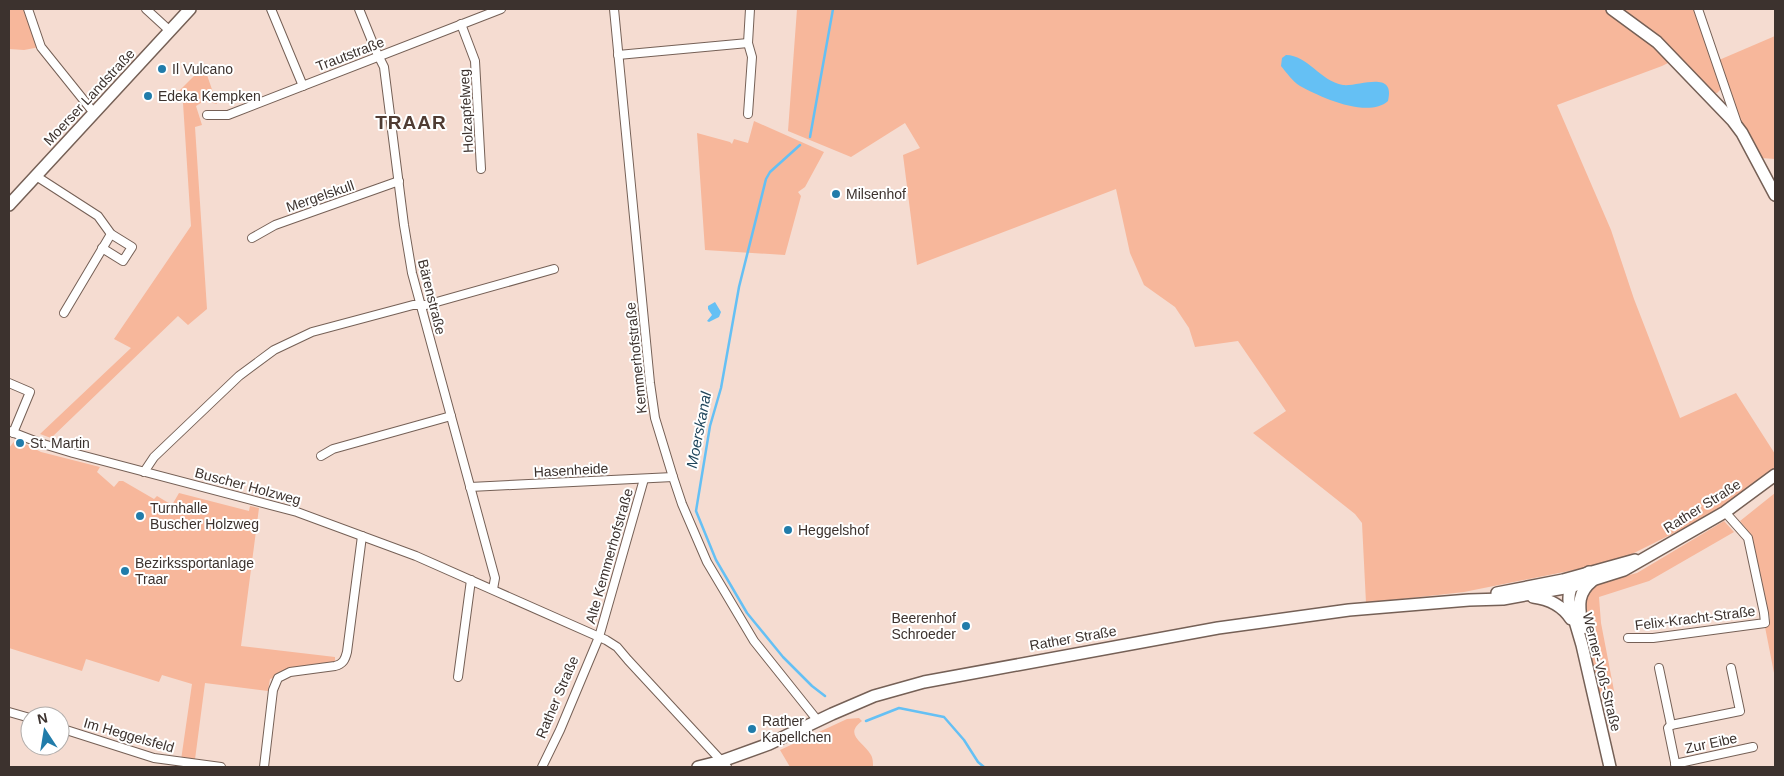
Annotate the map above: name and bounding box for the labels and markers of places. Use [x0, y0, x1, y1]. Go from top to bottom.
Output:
place label: Il Vulcano [172, 61, 233, 77]
marker: Il Vulcano [156, 63, 168, 75]
place label: Edeka Kempken [158, 88, 261, 104]
marker: Edeka Kempken [142, 90, 154, 102]
place label: Milsenhof [846, 186, 906, 202]
marker: Milsenhof [830, 188, 842, 200]
place label: St. Martin [30, 435, 90, 451]
marker: St. Martin [14, 437, 26, 449]
place label: Turnhalle Buscher Holzweg [150, 500, 259, 532]
marker: Turnhalle Buscher Holzweg [134, 510, 146, 522]
place label: Heggelshof [798, 522, 869, 538]
marker: Heggelshof [782, 524, 794, 536]
place label: Bezirkssportanlage Traar [135, 555, 254, 587]
marker: Bezirkssportanlage Traar [119, 565, 131, 577]
place label: Beerenhof Schroeder [891, 610, 956, 642]
marker: Beerenhof Schroeder [960, 620, 972, 632]
place label: Rather Kapellchen [762, 713, 831, 745]
marker: Rather Kapellchen [746, 723, 758, 735]

